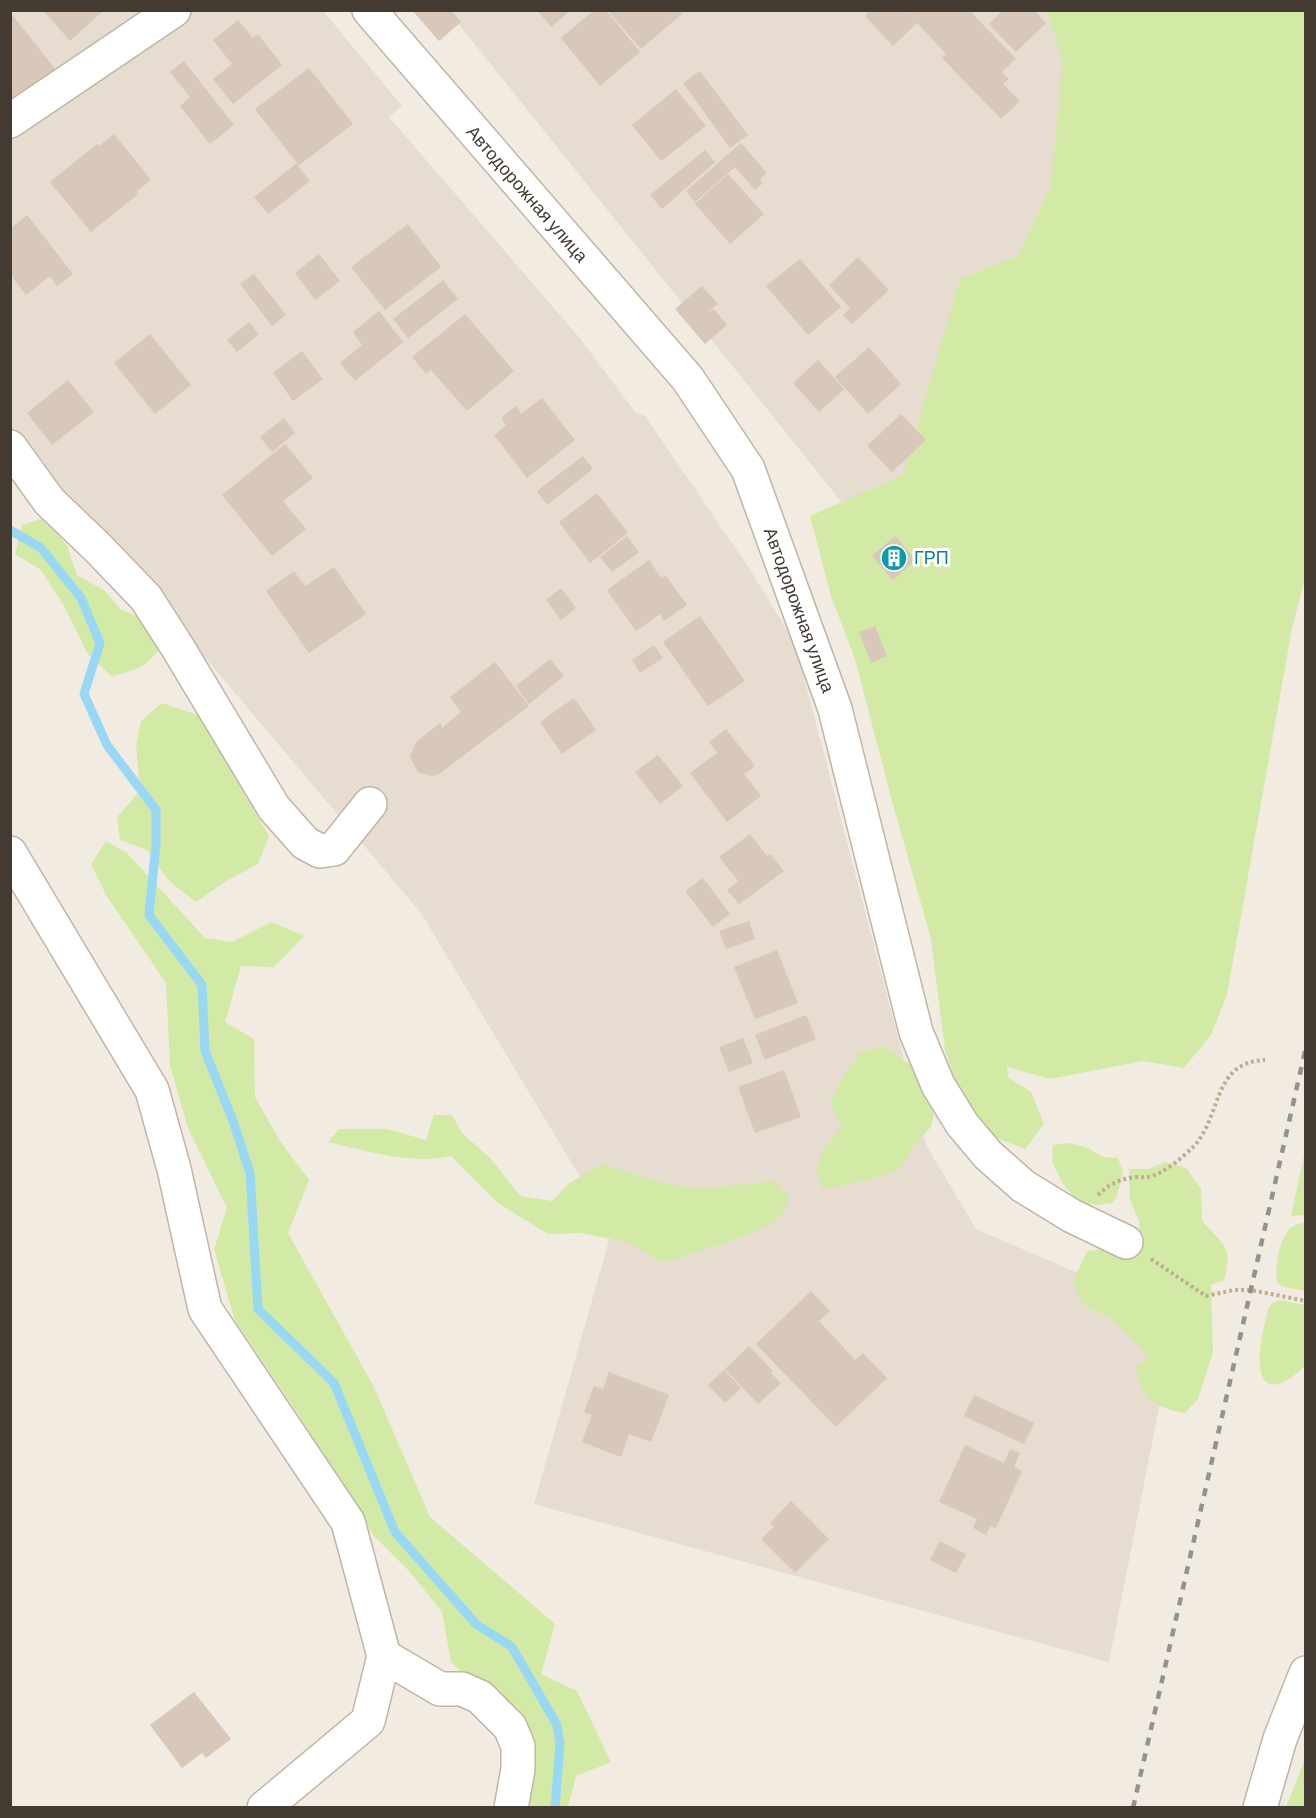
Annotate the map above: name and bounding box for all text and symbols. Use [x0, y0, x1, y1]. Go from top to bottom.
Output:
street label: Автодорожная улица [462, 120, 594, 267]
street label: Автодорожная улица [760, 524, 840, 696]
building icon: ГРП [879, 543, 909, 573]
place label: ГРП [914, 546, 949, 568]

